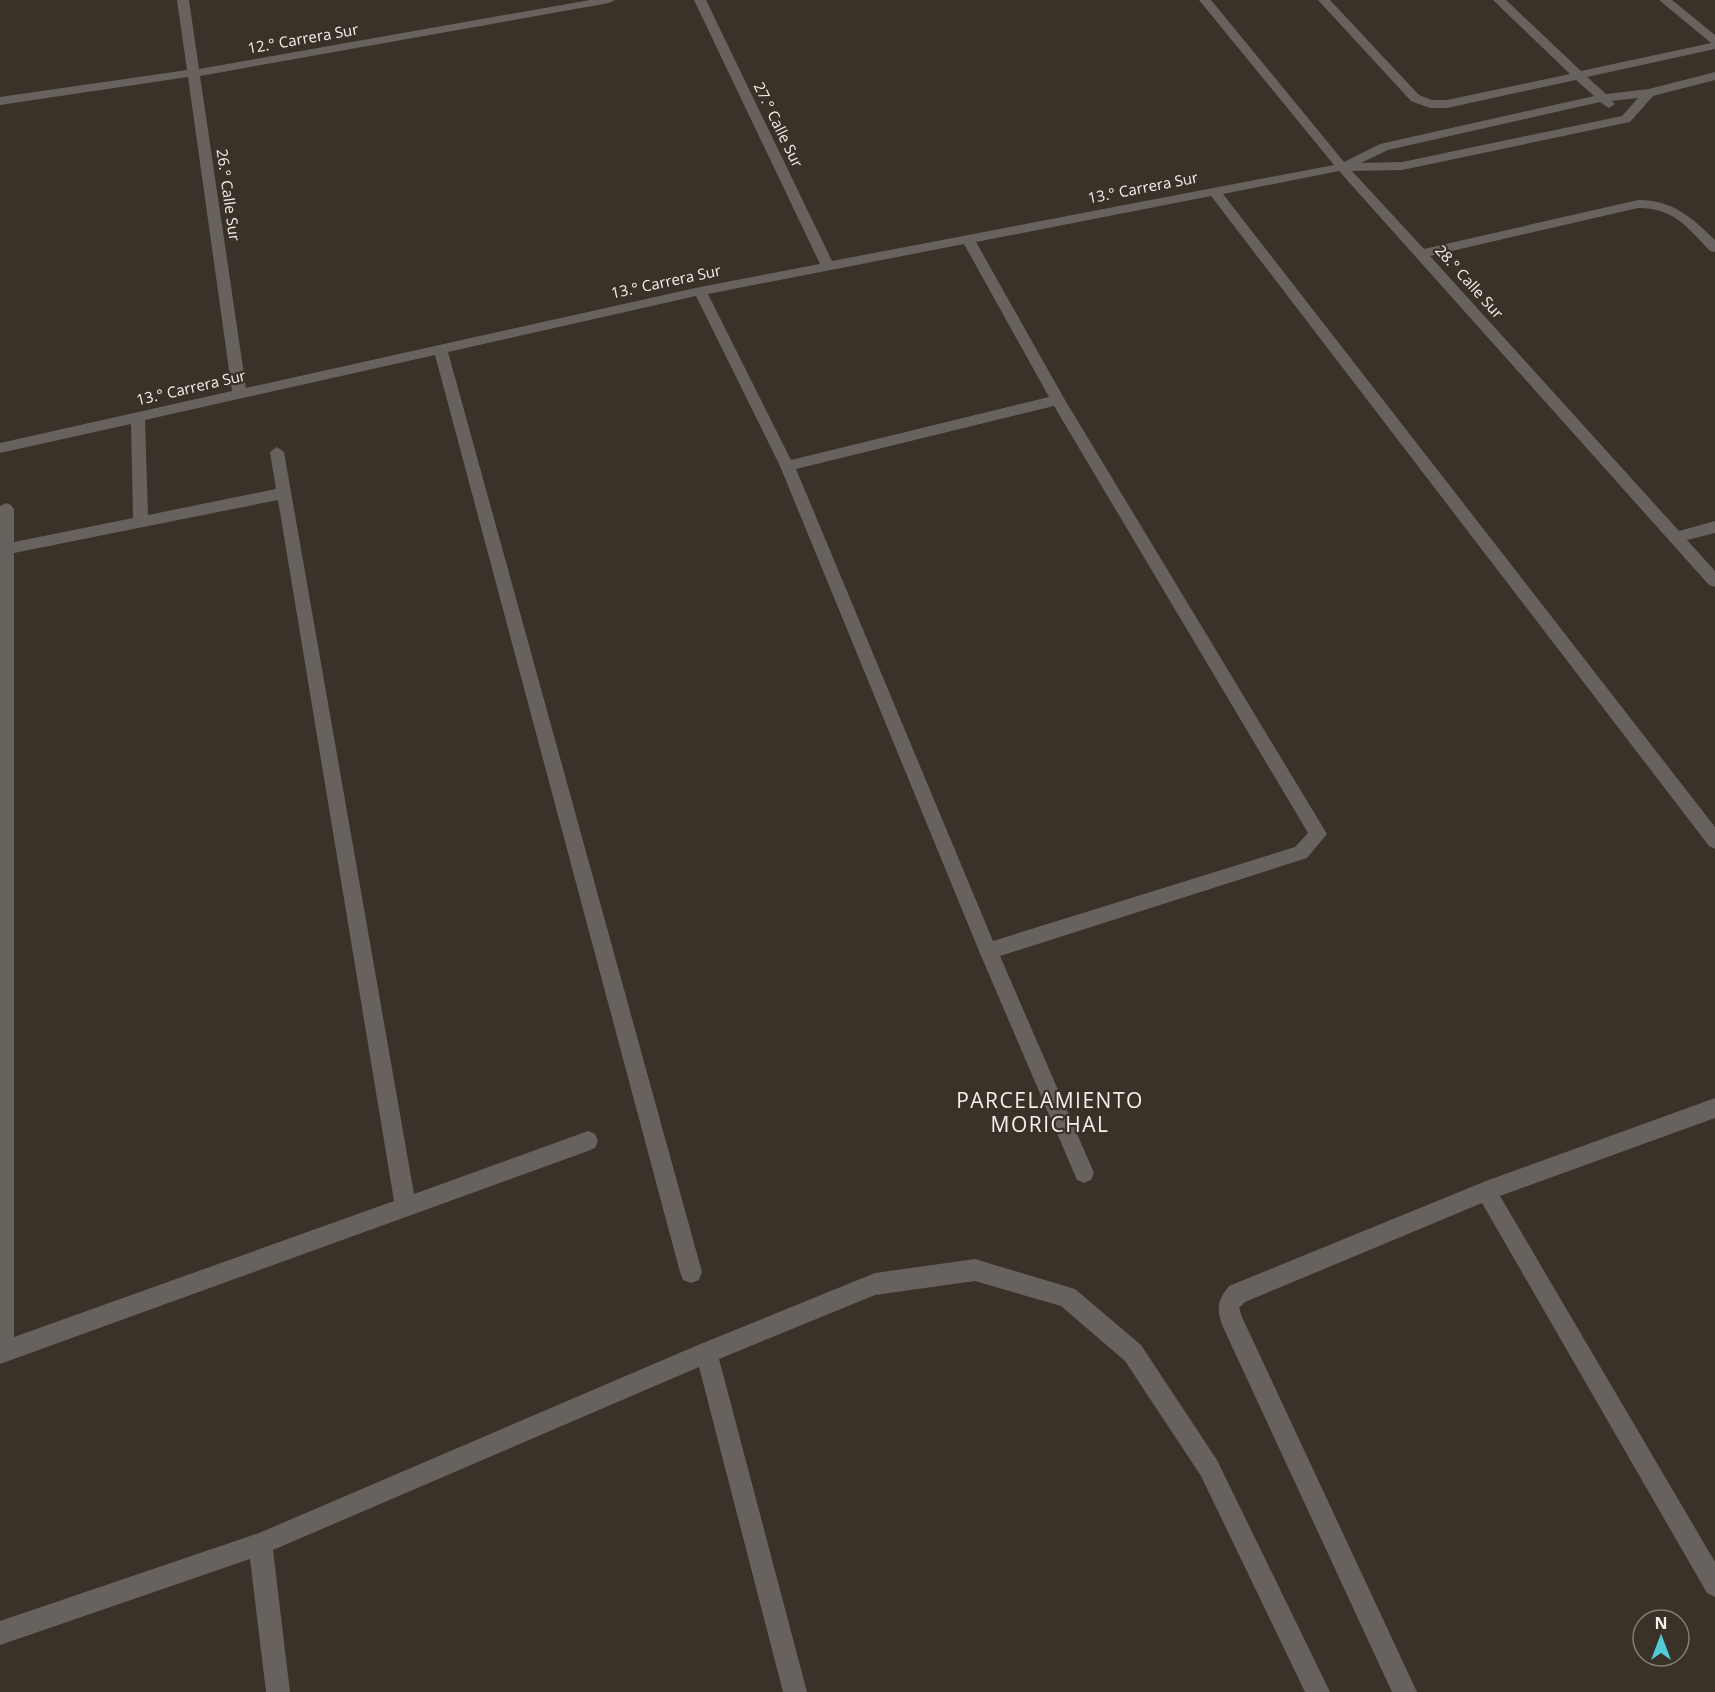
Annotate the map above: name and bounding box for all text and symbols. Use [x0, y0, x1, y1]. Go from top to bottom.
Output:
street label: 12.° Carrera Sur [246, 18, 360, 58]
street label: 27.° Calle Sur [750, 79, 808, 171]
street label: 26.° Calle Sur [213, 148, 245, 242]
street label: 13.° Carrera Sur [1086, 167, 1200, 208]
street label: 28.° Calle Sur [1431, 240, 1508, 322]
street label: 13.° Carrera Sur [609, 260, 723, 302]
street label: 13.° Carrera Sur [134, 365, 247, 409]
district label: PARCELAMIENTO MORICHAL [956, 1086, 1144, 1138]
north arrow [1631, 1608, 1691, 1668]
text: N [1654, 1612, 1668, 1634]

